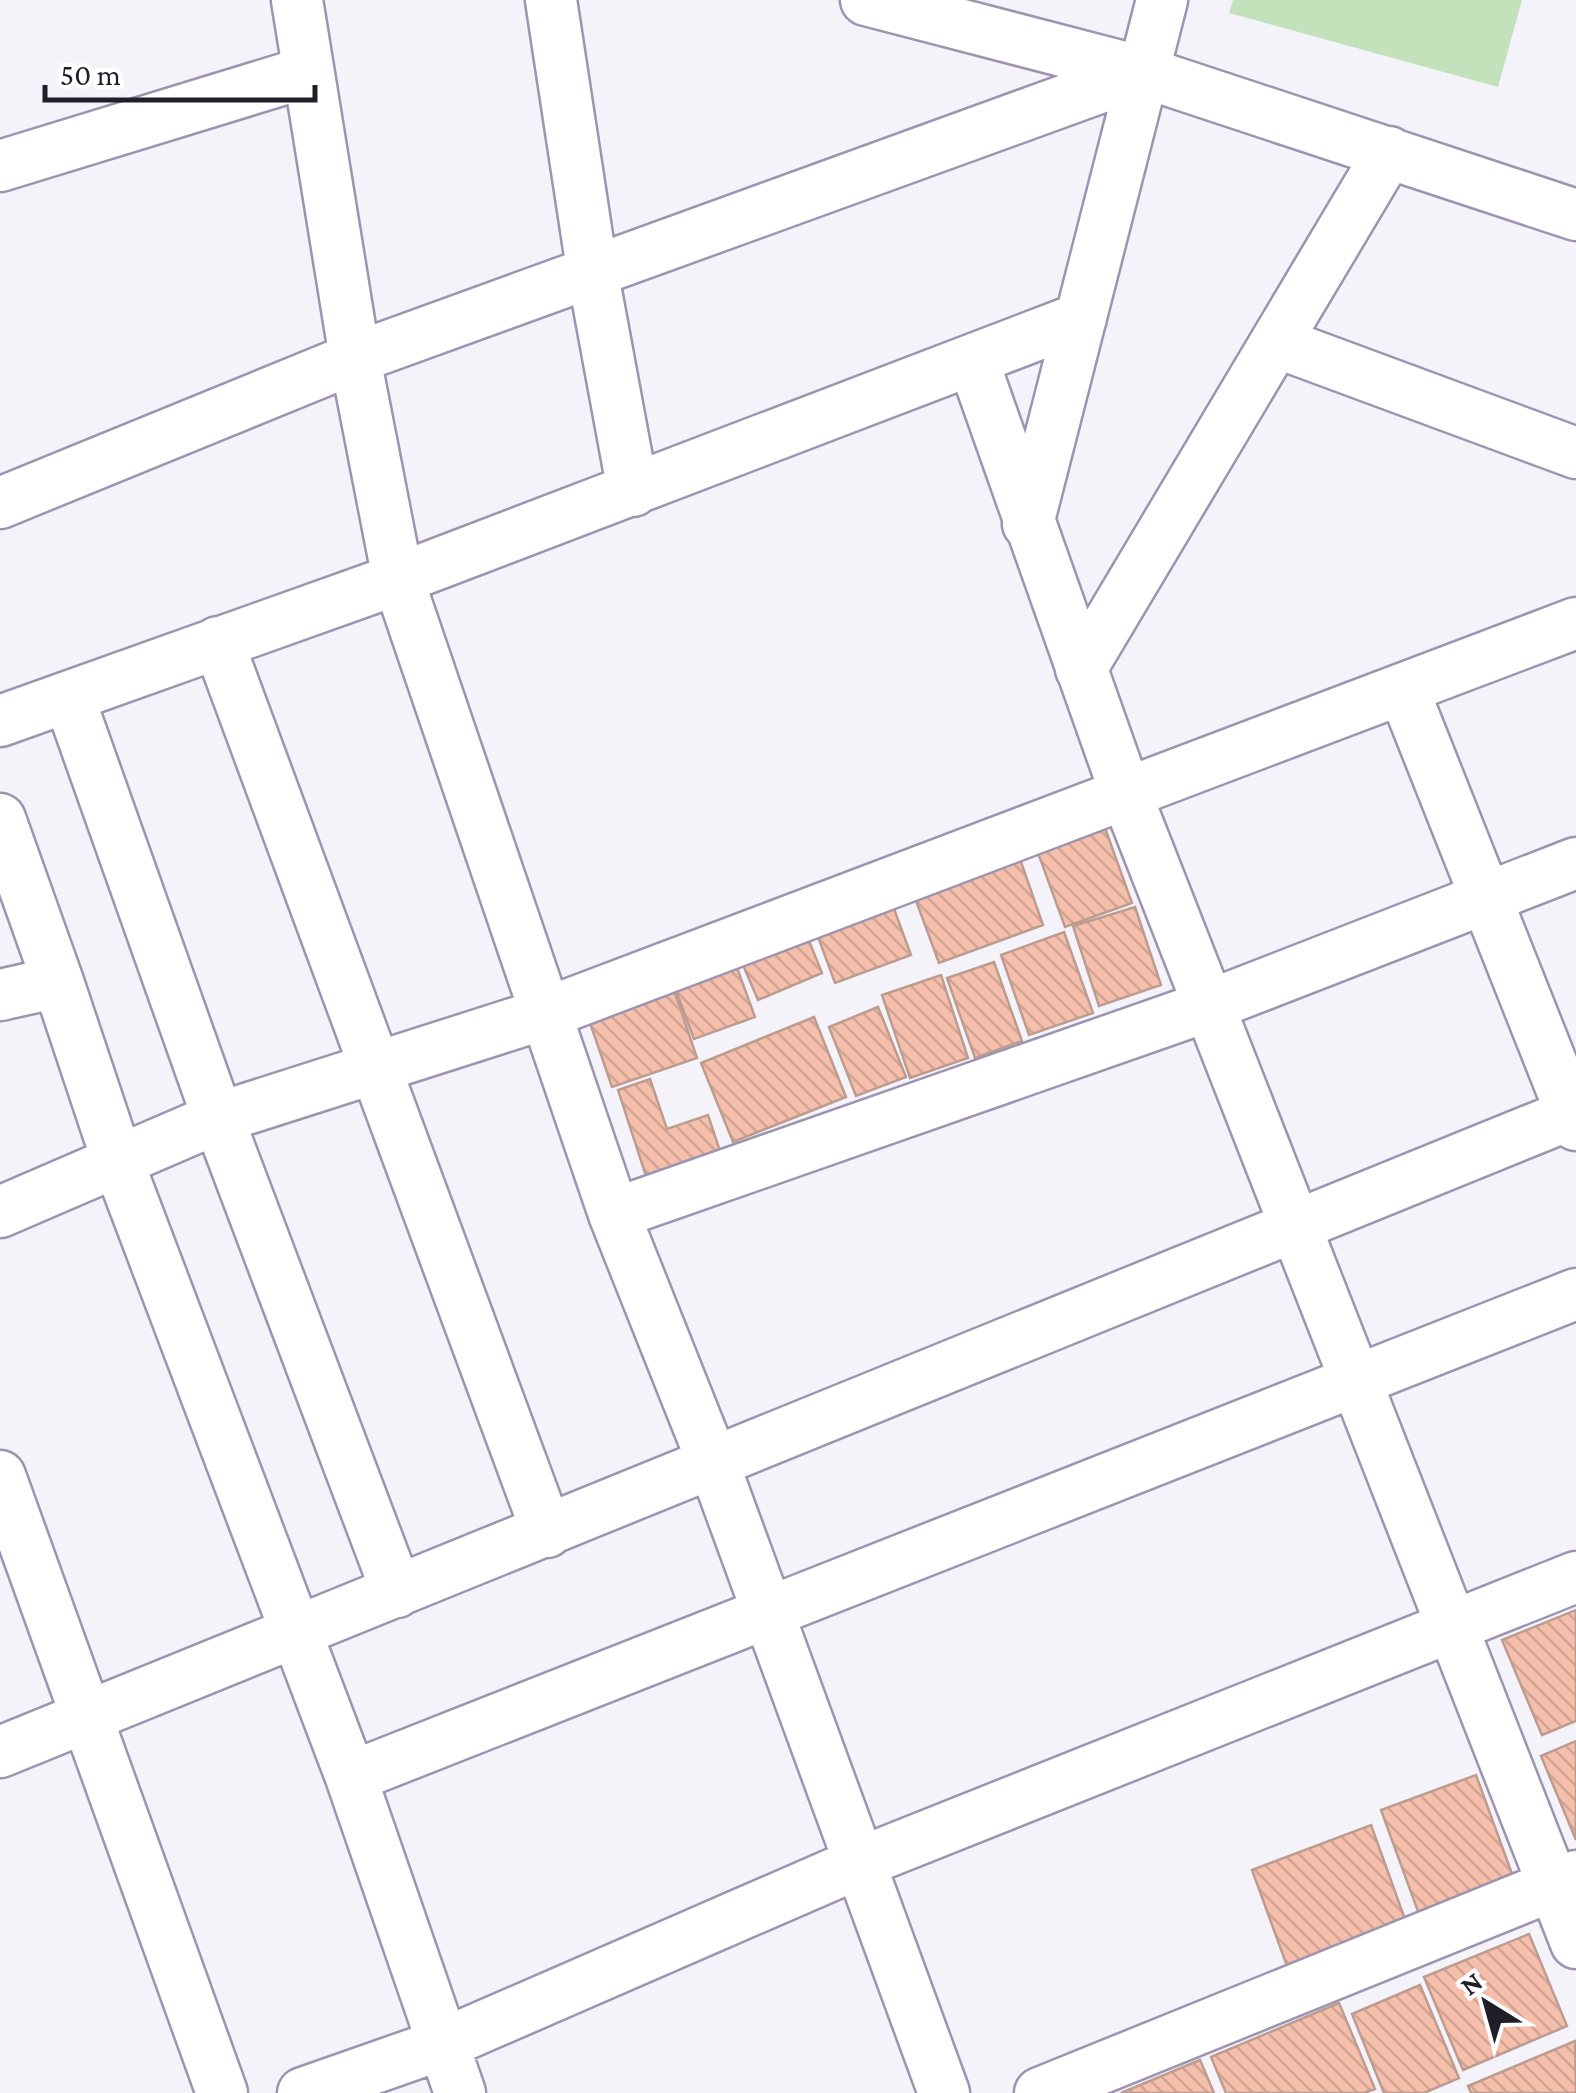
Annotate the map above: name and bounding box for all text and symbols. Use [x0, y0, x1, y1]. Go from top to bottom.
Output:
scale bar [45, 40, 315, 102]
text: 50 m [60, 58, 121, 91]
north arrow [1436, 1953, 1536, 2053]
text: N [1454, 1965, 1488, 2002]

